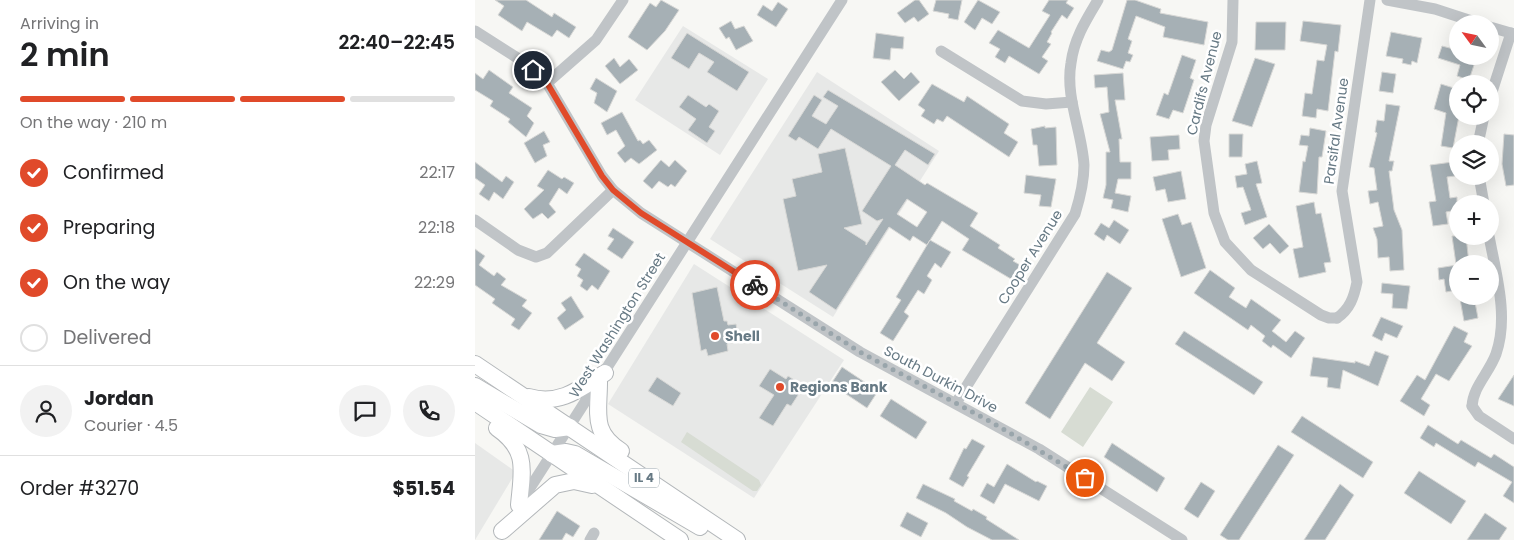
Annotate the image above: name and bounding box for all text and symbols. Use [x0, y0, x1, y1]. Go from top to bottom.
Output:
text: Arriving in [20, 12, 99, 35]
north arrow [1449, 15, 1499, 65]
map controls [1449, 15, 1499, 305]
text: 22:40–22:45 [338, 29, 455, 56]
street label: Cardifs Avenue [1181, 29, 1227, 137]
text: 2 min [20, 32, 110, 77]
pin [512, 49, 554, 91]
icon: home [519, 56, 547, 84]
button: locate [1449, 75, 1499, 125]
street label: Parsifal Avenue [1319, 76, 1353, 186]
text: On the way · 210 m [20, 111, 167, 134]
button: layers [1449, 135, 1499, 185]
icon: check [20, 159, 48, 187]
text: Confirmed [63, 159, 164, 186]
text: 22:17 [419, 161, 455, 184]
button: + [1449, 195, 1499, 245]
street label: Cooper Avenue [993, 205, 1067, 308]
icon: check [20, 214, 48, 242]
text: Preparing [63, 214, 155, 241]
text: 22:18 [418, 216, 455, 239]
street label: West Washington Street [564, 249, 670, 401]
button: − [1449, 255, 1499, 305]
courier [730, 260, 780, 310]
icon: check [20, 269, 48, 297]
text: On the way [63, 269, 170, 296]
text: 22:29 [414, 271, 455, 294]
icon: bike [741, 271, 769, 299]
text: Delivered [63, 324, 152, 351]
place label: Shell [725, 326, 760, 346]
marker: Shell [709, 330, 721, 342]
street label: South Durkin Drive [880, 340, 1002, 418]
place label: Regions Bank [790, 377, 888, 397]
marker: Regions Bank [774, 381, 786, 393]
button: person [20, 385, 72, 437]
text: Jordan [84, 385, 154, 412]
button: chat [339, 385, 391, 437]
button: phone [403, 385, 455, 437]
text: Courier · 4.5 [84, 414, 178, 437]
pin [1064, 457, 1106, 499]
icon: bag [1071, 464, 1099, 492]
road number: IL 4 [629, 468, 659, 488]
text: Order #3270 [20, 475, 139, 502]
text: $51.54 [392, 475, 455, 502]

